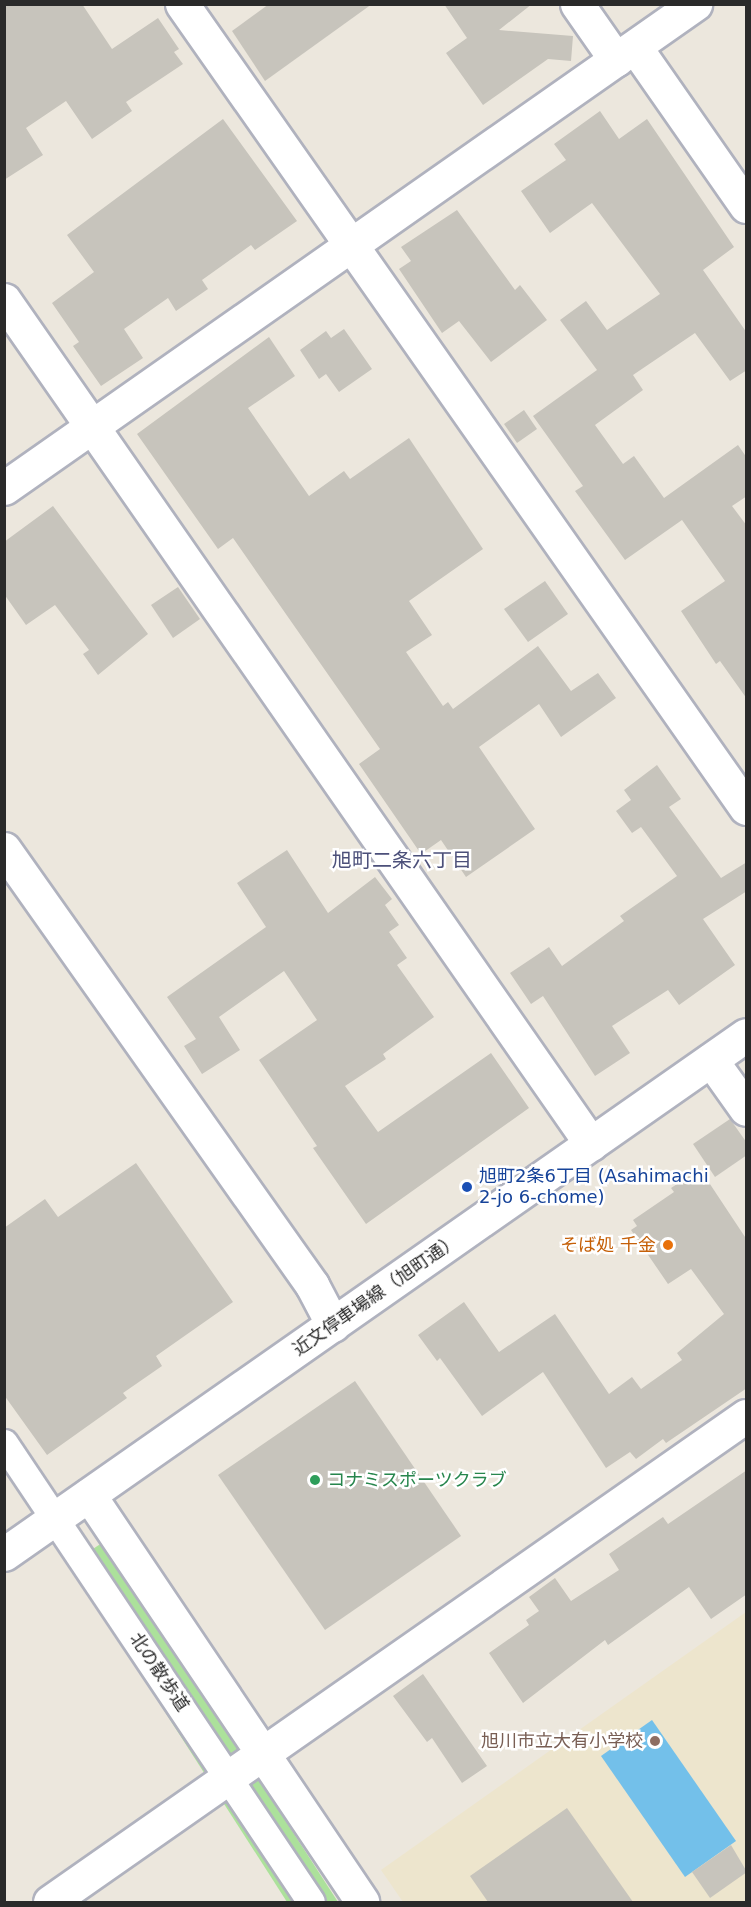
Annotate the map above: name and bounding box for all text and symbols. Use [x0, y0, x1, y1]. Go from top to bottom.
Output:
district label: 旭町二条六丁目 [332, 848, 472, 872]
place label: 旭町2条6丁目 (Asahimachi 2-jo 6-chome) [479, 1166, 709, 1208]
marker: 旭町2条6丁目 (Asahimachi 2-jo 6-chome) [460, 1180, 474, 1194]
street label: 近文停車場線（旭町通） [289, 1229, 463, 1361]
place label: そば処 千金 [560, 1234, 656, 1256]
marker: そば処 千金 [661, 1238, 675, 1252]
place label: コナミスポーツクラブ [327, 1469, 507, 1491]
marker: コナミスポーツクラブ [308, 1473, 322, 1487]
street label: 北の散歩道 [125, 1629, 193, 1715]
place label: 旭川市立大有小学校 [481, 1730, 643, 1752]
marker: 旭川市立大有小学校 [648, 1734, 662, 1748]

